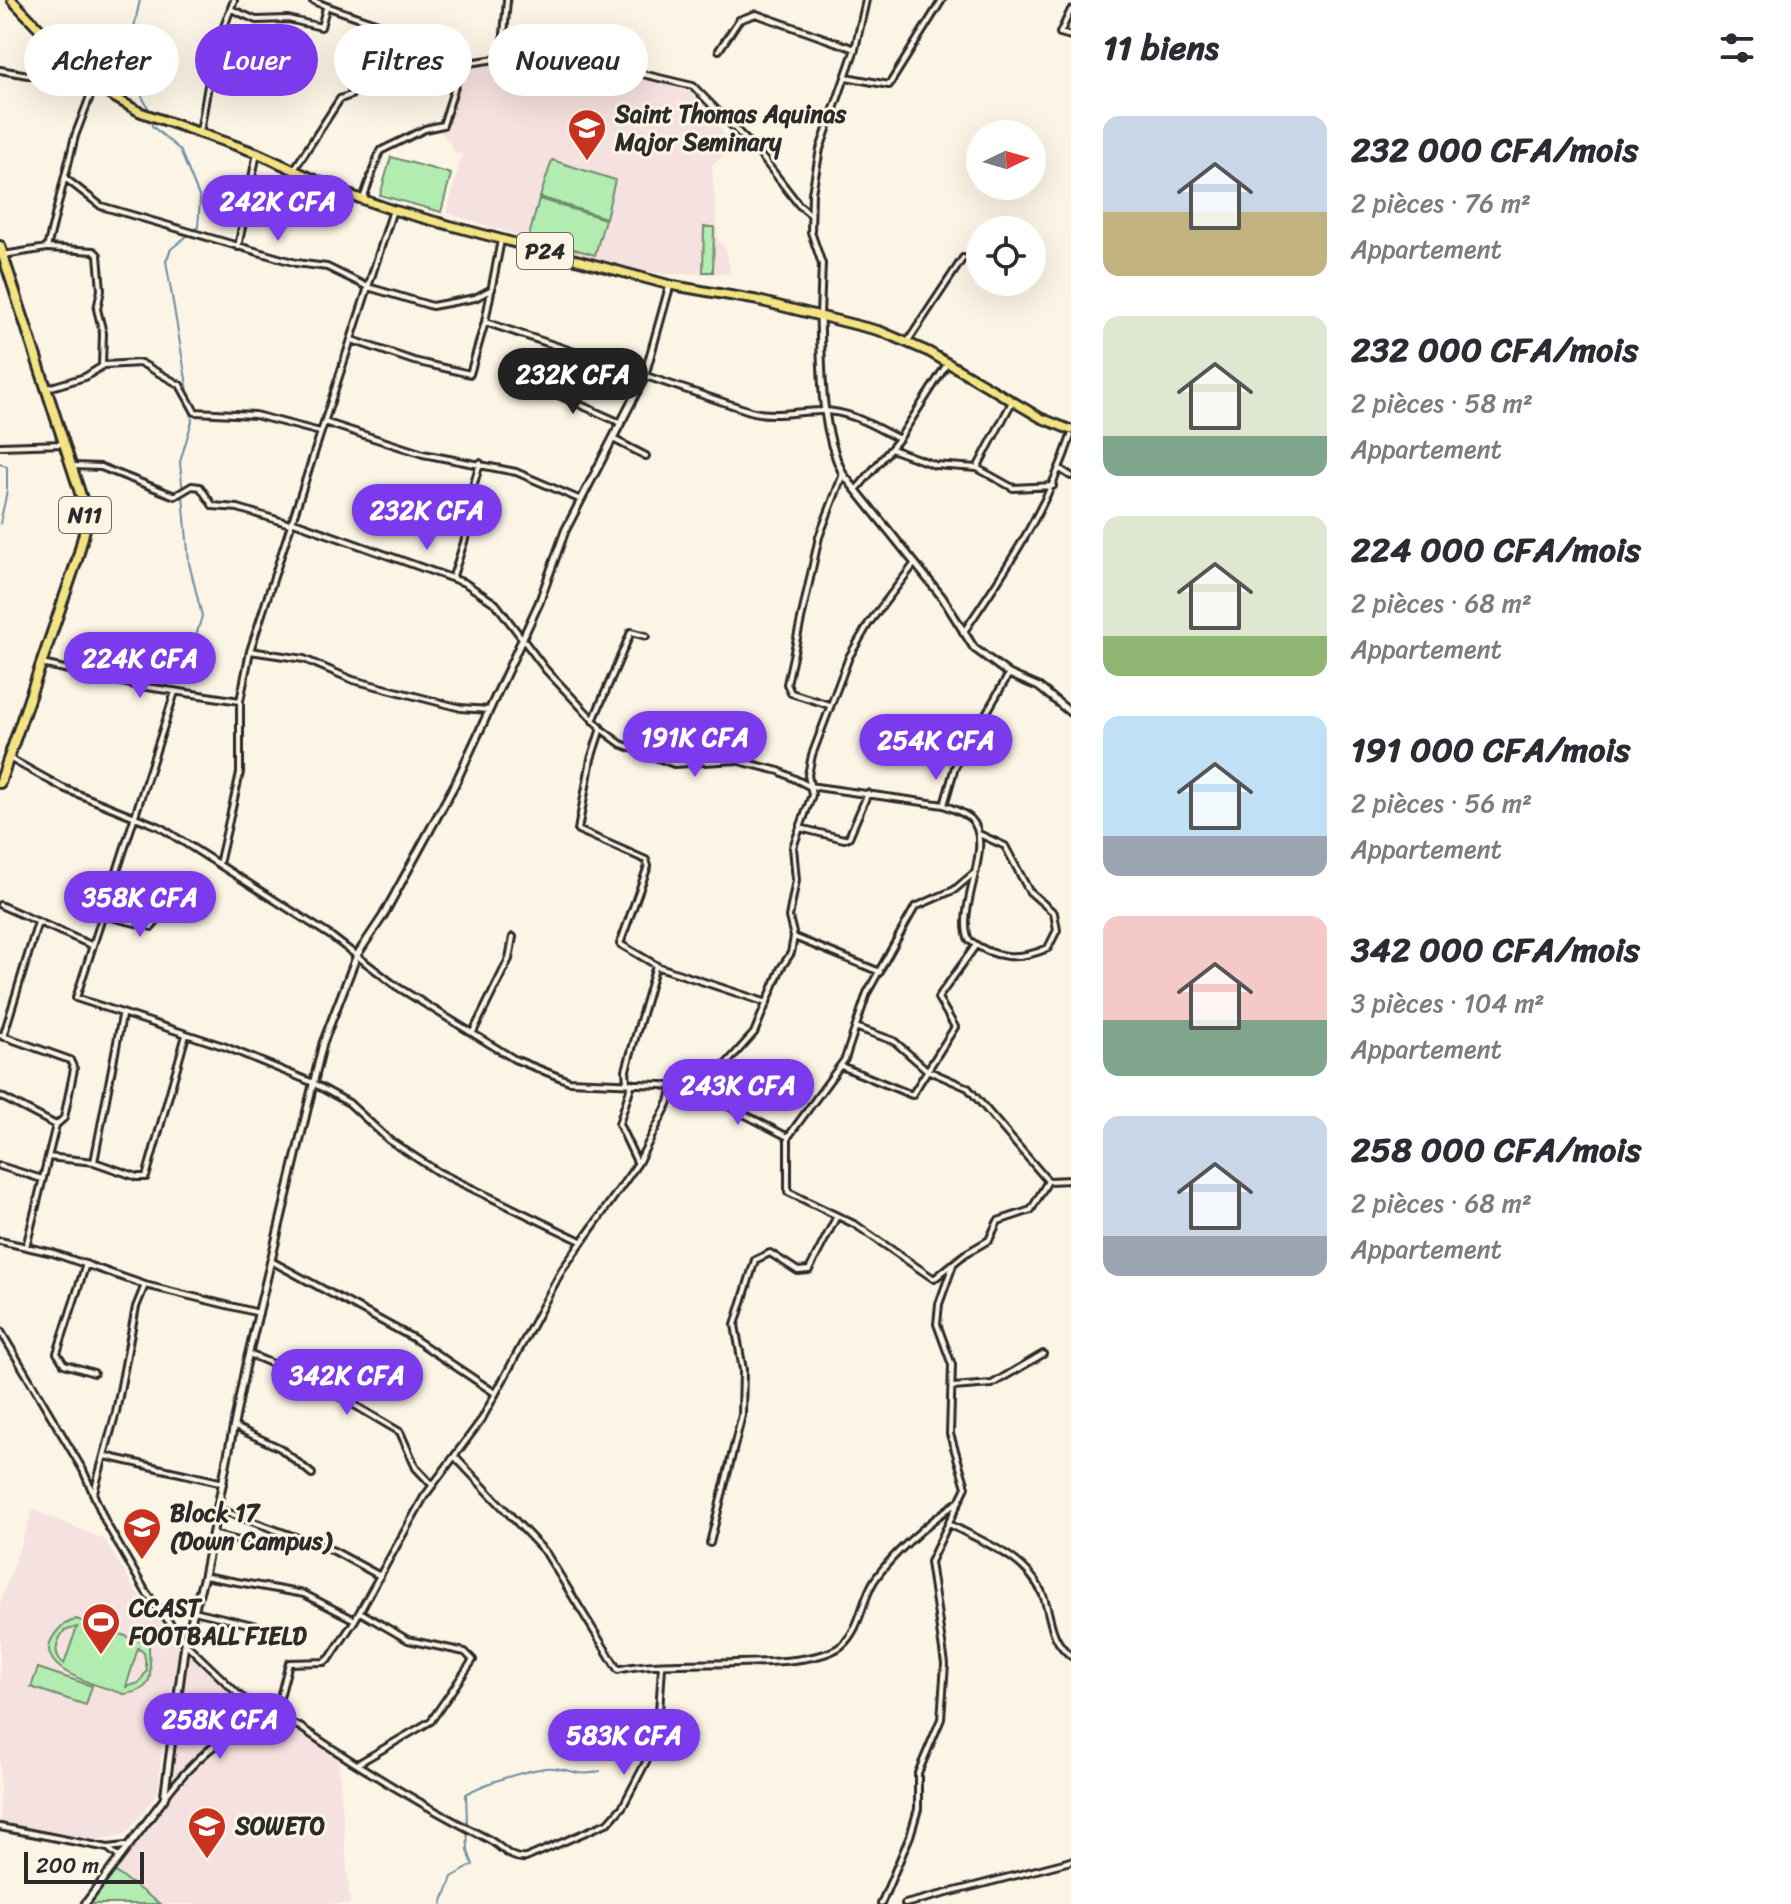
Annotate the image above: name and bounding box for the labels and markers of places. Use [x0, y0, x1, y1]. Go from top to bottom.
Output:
place label: Saint Thomas Aquinas Major Seminary [614, 93, 847, 163]
school or university icon: Saint Thomas Aquinas Major Seminary [566, 107, 608, 162]
pin: 242K CFA [195, 175, 361, 243]
pin: 232K CFA [490, 348, 656, 416]
pin: 232K CFA [344, 484, 510, 552]
pin: 224K CFA [57, 632, 223, 700]
pin: 191K CFA [612, 711, 778, 779]
pin: 254K CFA [853, 714, 1019, 782]
pin: 358K CFA [57, 871, 223, 939]
pin: 243K CFA [655, 1059, 821, 1127]
pin: 342K CFA [264, 1349, 430, 1417]
place label: Block 17 (Down Campus) [170, 1492, 333, 1562]
school or university icon: Block 17 (Down Campus) [121, 1506, 163, 1561]
place label: CCAST FOOTBALL FIELD [128, 1587, 307, 1657]
sports icon: CCAST FOOTBALL FIELD [80, 1601, 122, 1656]
pin: 258K CFA [137, 1693, 303, 1761]
pin: 583K CFA [541, 1709, 707, 1777]
school or university icon: SOWETO [186, 1805, 228, 1860]
place label: SOWETO [234, 1805, 325, 1847]

